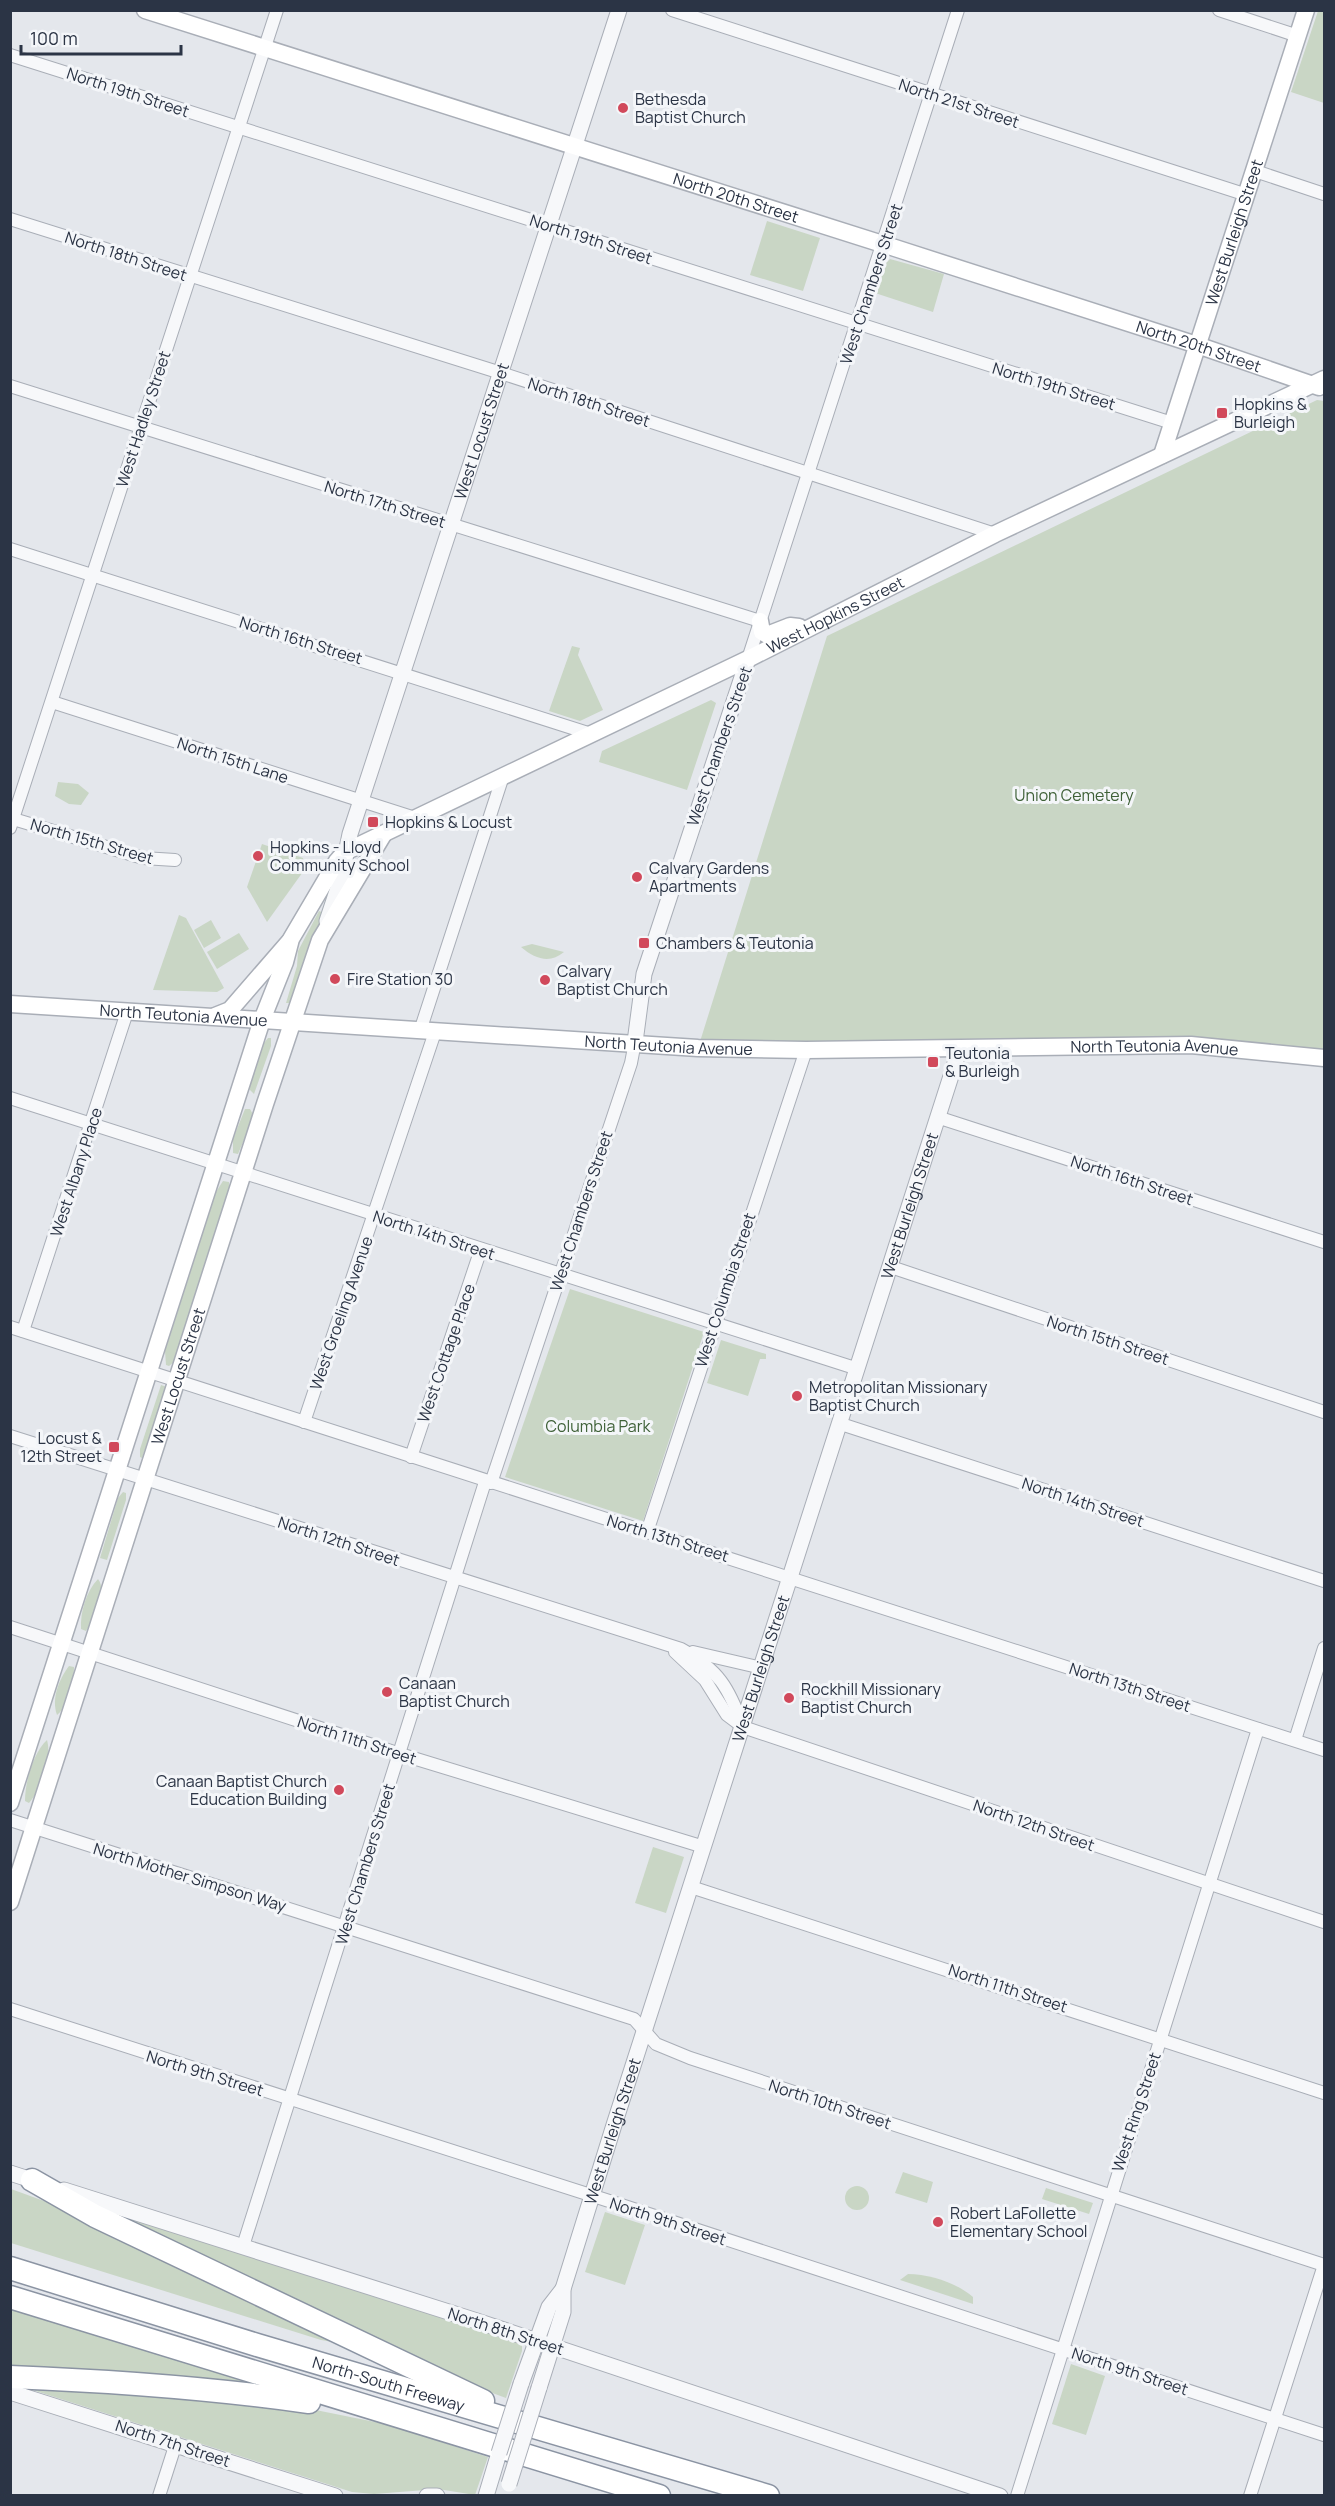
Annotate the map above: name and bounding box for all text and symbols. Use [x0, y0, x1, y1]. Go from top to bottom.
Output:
scale bar [21, 18, 182, 56]
text: 100 m [30, 26, 78, 50]
street label: North 19th Street [64, 62, 192, 122]
street label: North 21st Street [896, 73, 1022, 133]
place label: Bethesda Baptist Church [635, 88, 746, 128]
marker: Bethesda Baptist Church [616, 101, 630, 115]
street label: West Burleigh Street [1200, 156, 1268, 308]
street label: North 20th Street [670, 167, 801, 228]
street label: West Chambers Street [835, 201, 907, 367]
street label: North 19th Street [527, 209, 655, 269]
street label: North 18th Street [62, 226, 190, 286]
street label: North 20th Street [1133, 315, 1264, 377]
street label: West Hadley Street [111, 348, 175, 490]
street label: North 19th Street [990, 357, 1118, 415]
street label: West Locust Street [449, 360, 514, 502]
street label: North 18th Street [525, 372, 653, 432]
place label: Hopkins & Burleigh [1234, 393, 1308, 433]
marker: Hopkins & Burleigh [1215, 406, 1229, 420]
street label: North 17th Street [322, 475, 448, 533]
street label: West Hopkins Street [763, 571, 908, 659]
street label: North 16th Street [237, 611, 365, 669]
street label: West Chambers Street [681, 663, 757, 829]
street label: North 15th Lane [175, 732, 291, 788]
park label: Union Cemetery [1014, 784, 1134, 806]
place label: Hopkins & Locust [385, 811, 512, 833]
street label: North 15th Street [28, 813, 156, 869]
marker: Hopkins & Locust [366, 815, 380, 829]
place label: Hopkins - Lloyd Community School [270, 836, 410, 876]
marker: Hopkins - Lloyd Community School [251, 849, 265, 863]
place label: Calvary Gardens Apartments [649, 857, 769, 897]
marker: Calvary Gardens Apartments [630, 870, 644, 884]
place label: Chambers & Teutonia [656, 932, 814, 954]
marker: Chambers & Teutonia [637, 936, 651, 950]
place label: Calvary Baptist Church [557, 960, 668, 1000]
place label: Fire Station 30 [347, 968, 453, 990]
marker: Fire Station 30 [328, 972, 342, 986]
marker: Calvary Baptist Church [538, 973, 552, 987]
street label: North Teutonia Avenue [99, 999, 268, 1031]
street label: North Teutonia Avenue [584, 1030, 753, 1060]
street label: North Teutonia Avenue [1070, 1034, 1240, 1061]
place label: Teutonia & Burleigh [945, 1042, 1020, 1082]
marker: Teutonia & Burleigh [926, 1055, 940, 1069]
street label: West Albany Place [45, 1105, 107, 1239]
street label: West Chambers Street [545, 1128, 617, 1294]
street label: West Burleigh Street [876, 1130, 943, 1282]
street label: North 16th Street [1068, 1150, 1196, 1210]
street label: North 14th Street [370, 1205, 498, 1265]
street label: West Columbia Street [690, 1210, 760, 1370]
street label: West Groeling Avenue [304, 1233, 378, 1393]
street label: West Cottage Place [412, 1281, 480, 1425]
street label: West Locust Street [146, 1305, 210, 1447]
street label: North 15th Street [1044, 1310, 1172, 1370]
place label: Metropolitan Missionary Baptist Church [809, 1376, 988, 1416]
marker: Metropolitan Missionary Baptist Church [790, 1389, 804, 1403]
park label: Columbia Park [546, 1415, 652, 1437]
place label: Locust & 12th Street [21, 1427, 103, 1467]
marker: Locust & 12th Street [107, 1440, 121, 1454]
street label: North 14th Street [1019, 1472, 1147, 1532]
street label: North 13th Street [604, 1509, 732, 1567]
street label: North 12th Street [275, 1511, 403, 1571]
street label: West Burleigh Street [727, 1592, 794, 1744]
street label: North 13th Street [1066, 1657, 1194, 1717]
place label: Canaan Baptist Church [399, 1672, 510, 1712]
place label: Rockhill Missionary Baptist Church [801, 1678, 941, 1718]
marker: Canaan Baptist Church [380, 1685, 394, 1699]
marker: Rockhill Missionary Baptist Church [782, 1691, 796, 1705]
street label: North 11th Street [295, 1710, 419, 1770]
place label: Canaan Baptist Church Education Building [156, 1770, 327, 1810]
street label: West Chambers Street [330, 1781, 400, 1947]
marker: Canaan Baptist Church Education Building [332, 1783, 346, 1797]
street label: North 12th Street [970, 1794, 1098, 1856]
street label: North Mother Simpson Way [91, 1837, 290, 1917]
street label: North 11th Street [946, 1958, 1070, 2018]
street label: North 9th Street [144, 2045, 266, 2101]
street label: West Ring Street [1106, 2049, 1166, 2175]
street label: West Burleigh Street [579, 2055, 646, 2207]
street label: North 10th Street [766, 2074, 894, 2134]
street label: North 9th Street [607, 2192, 729, 2250]
place label: Robert LaFollette Elementary School [950, 2202, 1088, 2242]
marker: Robert LaFollette Elementary School [931, 2215, 945, 2229]
street label: North 8th Street [445, 2302, 567, 2360]
street label: North 9th Street [1069, 2342, 1191, 2400]
street label: North-South Freeway [310, 2351, 468, 2417]
street label: North 7th Street [113, 2414, 233, 2472]

